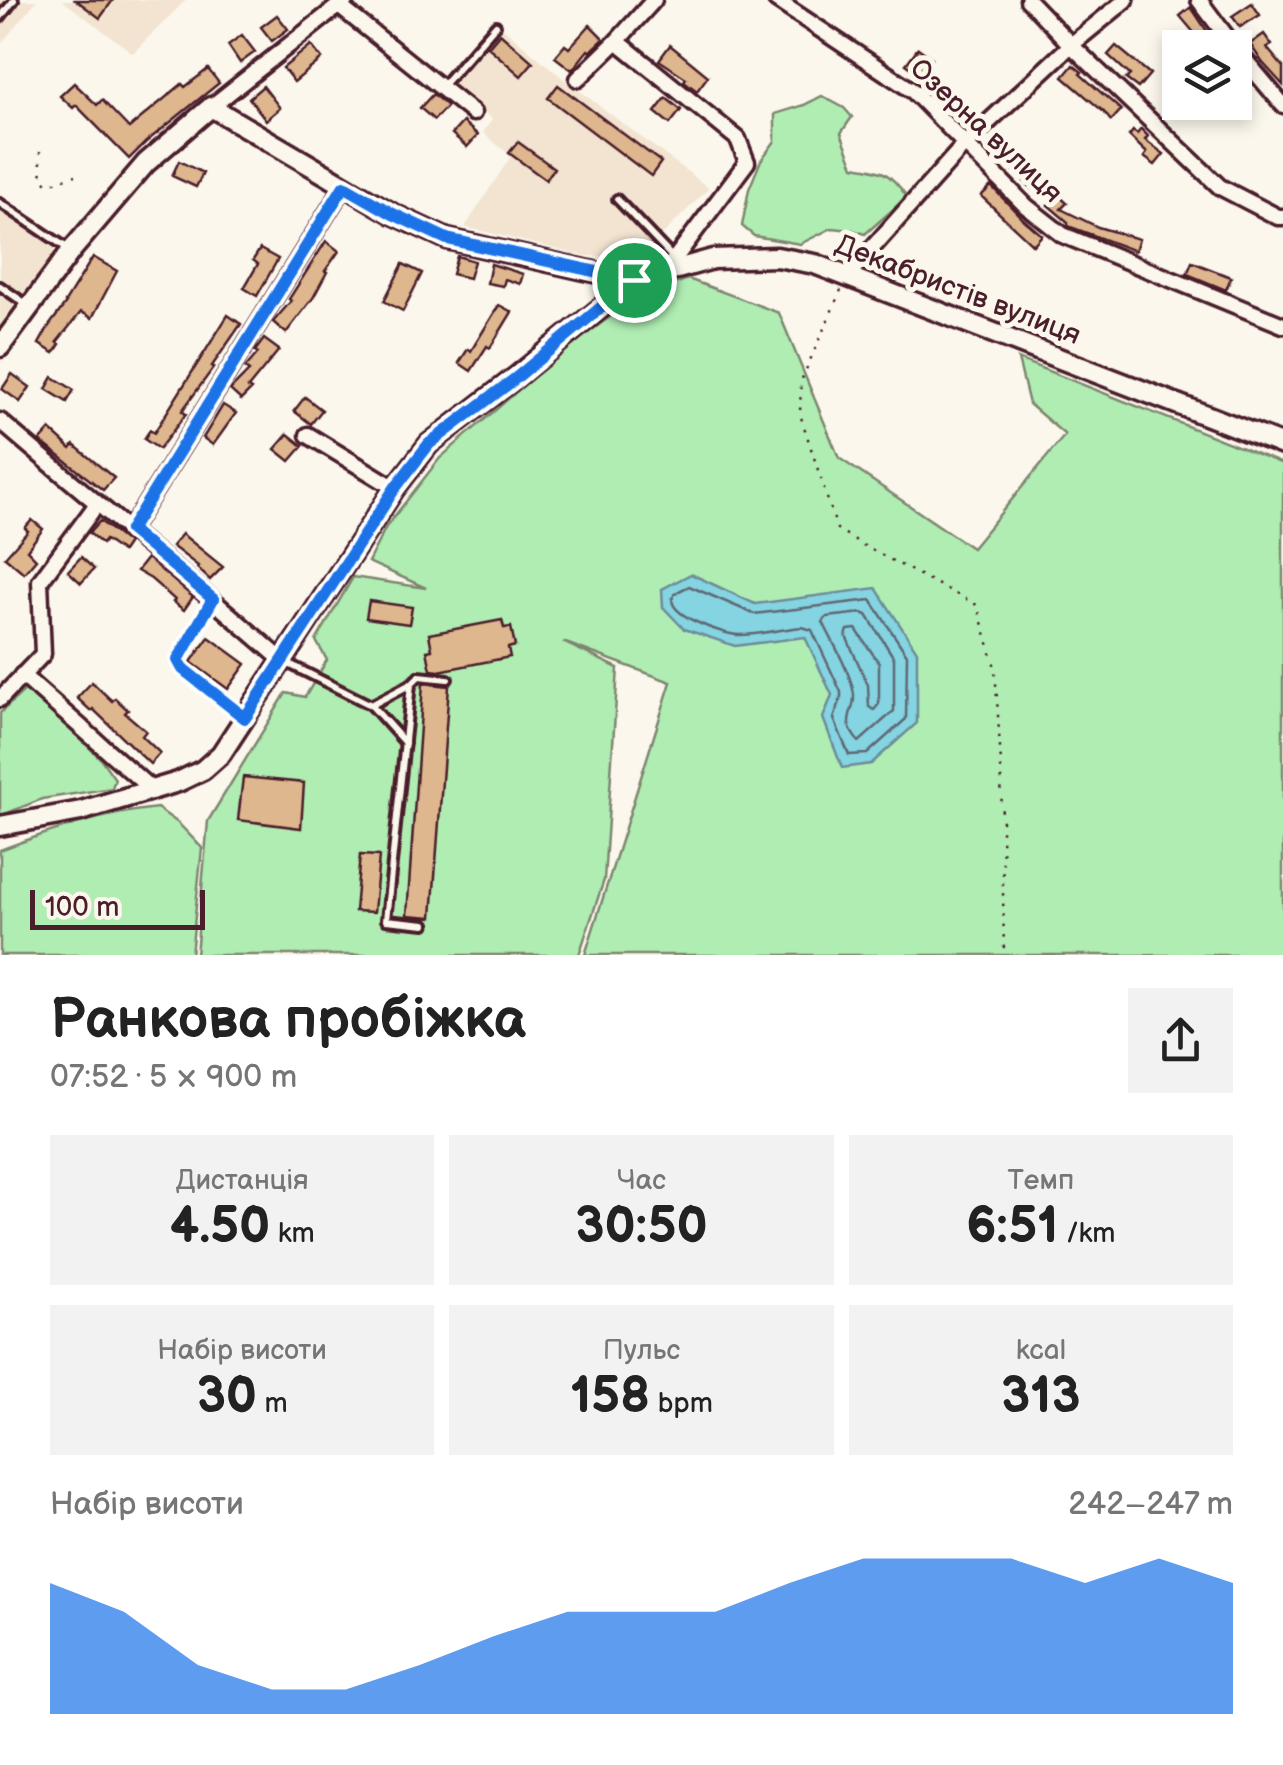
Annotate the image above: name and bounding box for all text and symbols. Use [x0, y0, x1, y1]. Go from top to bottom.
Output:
map controls [1162, 30, 1252, 120]
button: layers [1162, 30, 1252, 120]
street label: Озерна вулиця [903, 52, 1069, 210]
street label: Декабристів вулиця [831, 228, 1085, 352]
pin [592, 238, 677, 323]
icon: arrive [607, 253, 662, 308]
scale bar [30, 885, 205, 930]
text: 100 m [45, 891, 119, 924]
text: Ранкова пробіжка [50, 987, 526, 1054]
button: share [1128, 988, 1233, 1093]
text: 07:52 · 5 × 900 m [50, 1058, 297, 1097]
text: Дистанція [176, 1164, 309, 1197]
text: Час [617, 1164, 666, 1197]
text: Темп [1008, 1164, 1074, 1197]
text: 4.50 [170, 1197, 270, 1257]
text: 30:50 [575, 1197, 708, 1257]
text: 6:51 [966, 1197, 1058, 1257]
text: km [270, 1217, 315, 1250]
text: /km [1058, 1217, 1115, 1250]
text: Набір висоти [157, 1334, 327, 1367]
text: Пульс [603, 1334, 680, 1367]
text: kcal [1016, 1334, 1066, 1367]
text: 30 [197, 1367, 257, 1427]
text: 158 [570, 1367, 650, 1427]
text: 313 [1001, 1367, 1081, 1427]
text: m [257, 1387, 288, 1420]
text: bpm [650, 1387, 713, 1420]
text: Набір висоти [50, 1485, 244, 1524]
text: 242–247 m [1068, 1485, 1233, 1524]

